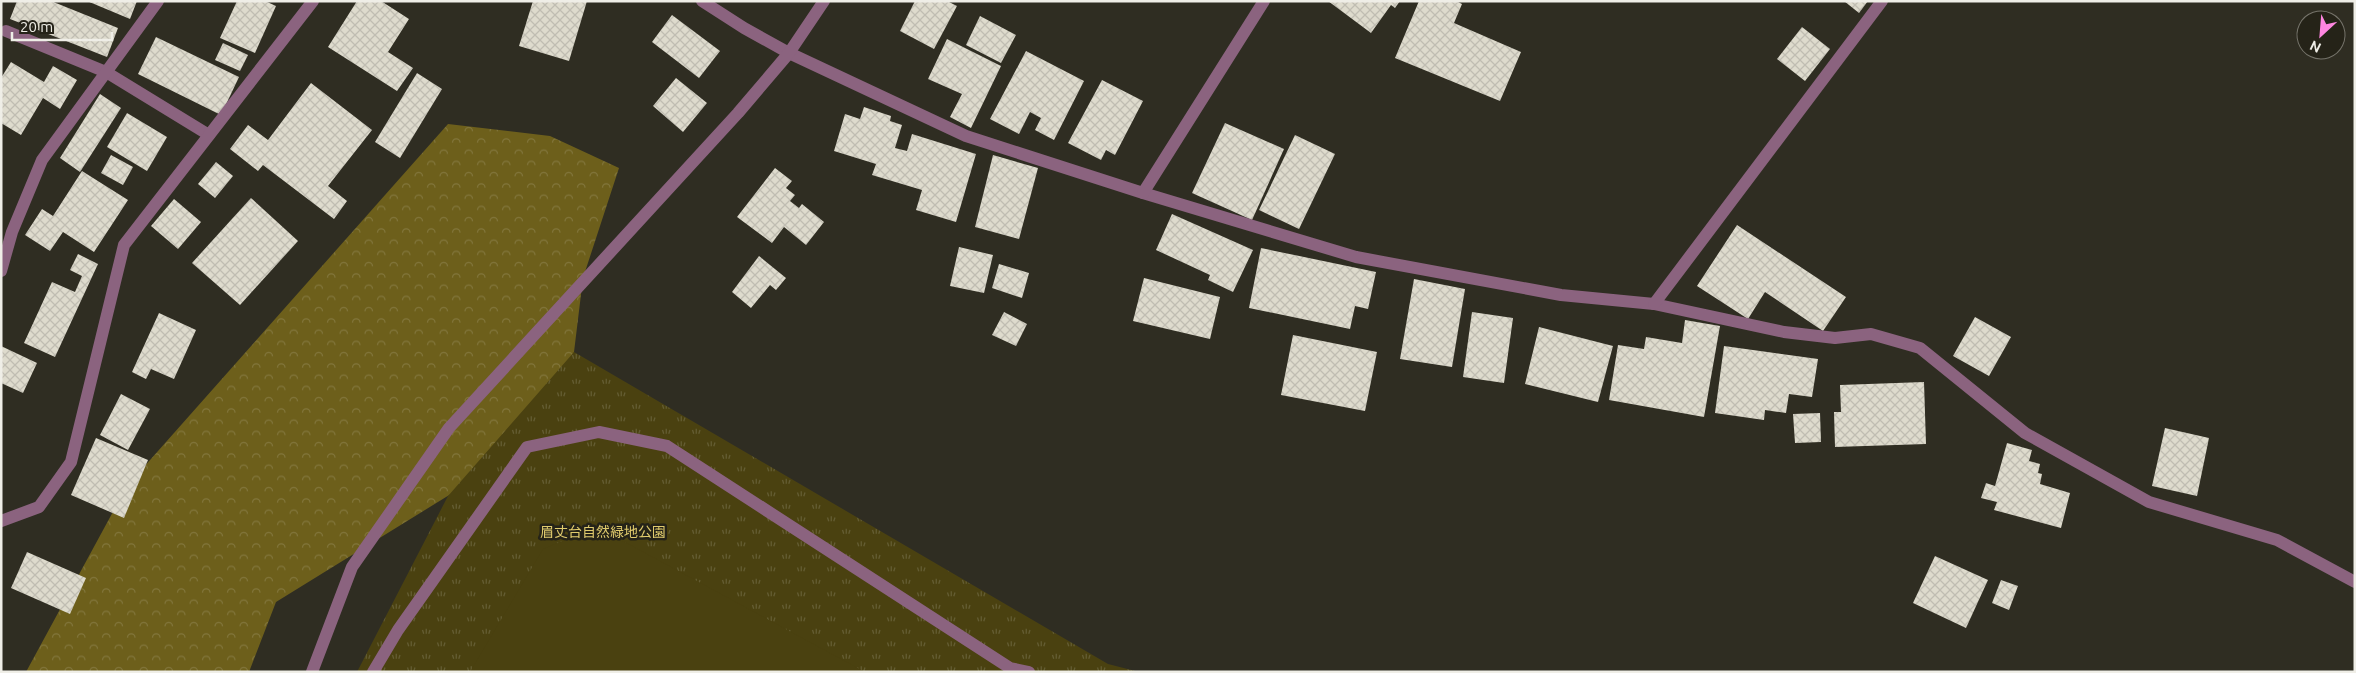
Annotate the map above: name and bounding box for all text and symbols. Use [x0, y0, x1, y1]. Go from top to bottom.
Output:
scale bar [12, 10, 112, 42]
north arrow [2296, 10, 2346, 60]
text: 20 m [20, 18, 53, 35]
text: N [2307, 37, 2324, 56]
park label: 眉丈台自然緑地公園 [540, 524, 666, 540]

